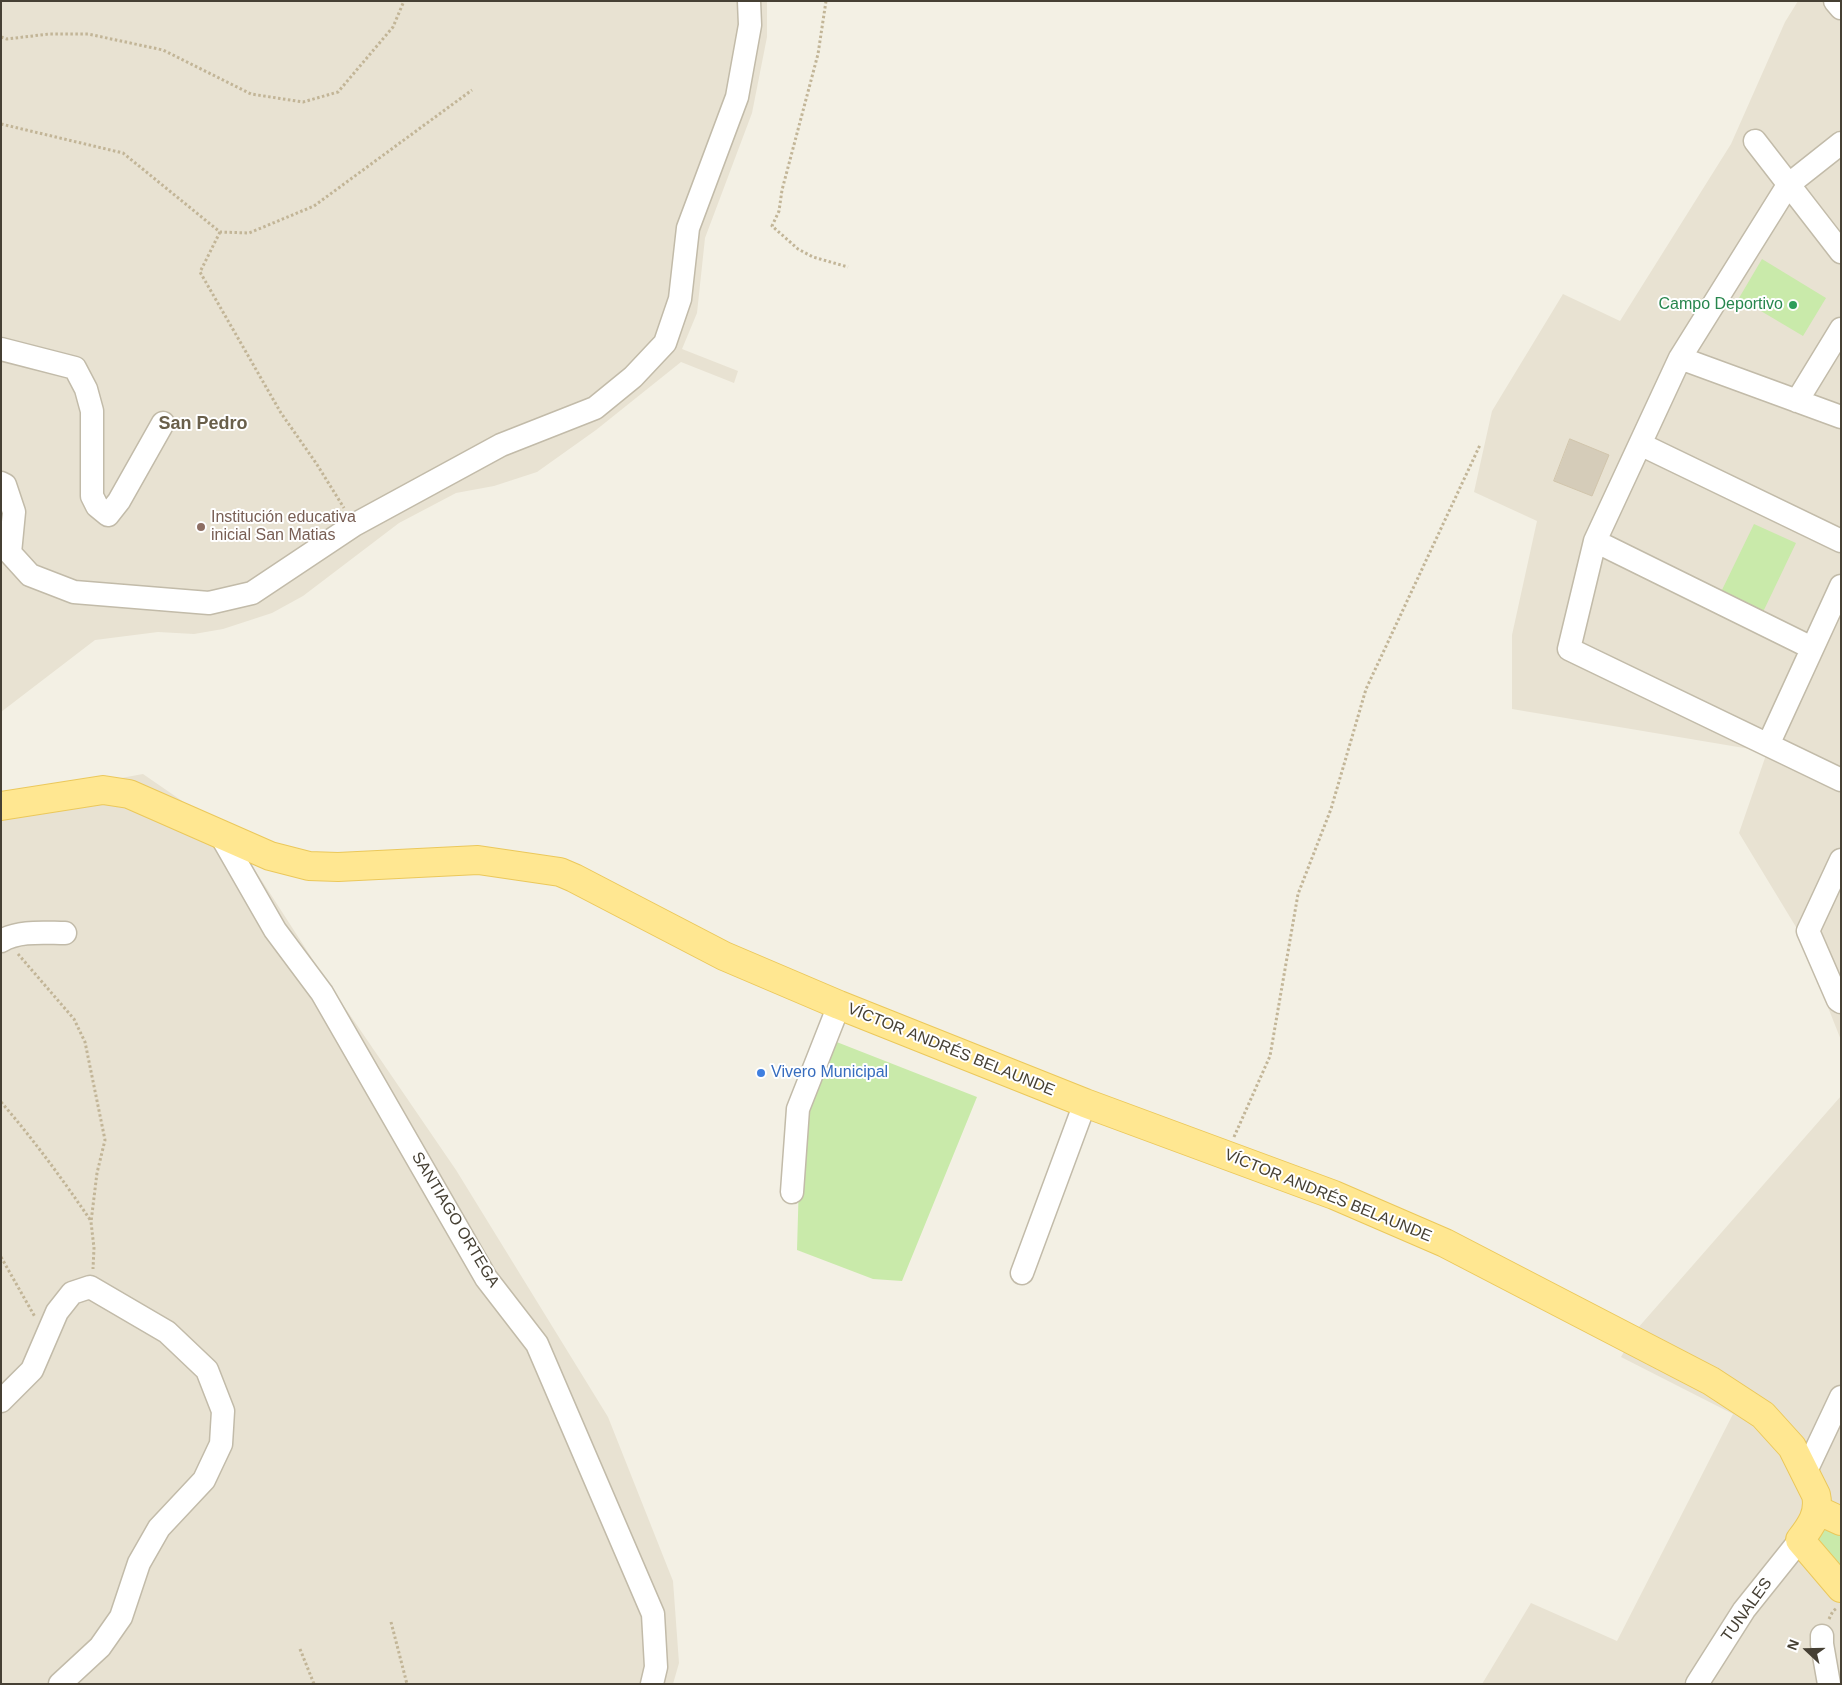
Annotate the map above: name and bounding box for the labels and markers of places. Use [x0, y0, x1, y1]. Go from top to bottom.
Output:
place label: Campo Deportivo [1659, 295, 1783, 315]
marker: Campo Deportivo [1787, 299, 1799, 311]
place label: Institución educativa inicial San Matias [211, 508, 356, 546]
marker: Institución educativa inicial San Matias [195, 521, 207, 533]
place label: Vivero Municipal [771, 1063, 888, 1083]
marker: Vivero Municipal [755, 1067, 767, 1079]

